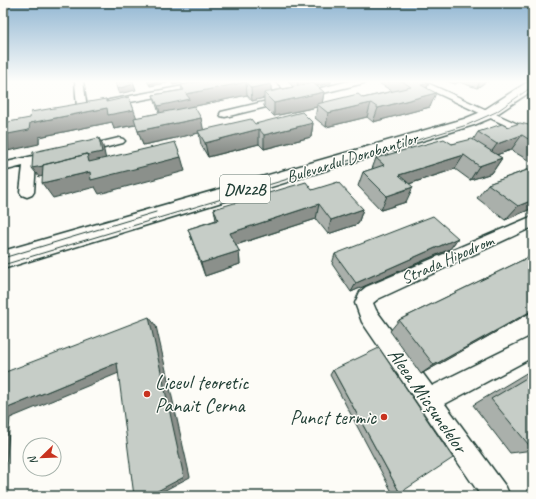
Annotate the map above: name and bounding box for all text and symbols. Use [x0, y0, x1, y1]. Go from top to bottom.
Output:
street label: Bulevardul Dorobanților [284, 127, 422, 187]
road number: DN22B [220, 175, 270, 203]
street label: Strada Hipodrom [398, 229, 498, 289]
street label: Aleea Micșunelelor [382, 343, 474, 459]
place label: Liceul teoretic Panait Cerna [155, 370, 249, 418]
marker: Liceul teoretic Panait Cerna [142, 389, 152, 399]
place label: Punct termic [290, 405, 377, 430]
marker: Punct termic [379, 412, 389, 422]
north arrow [22, 437, 62, 477]
text: N [24, 453, 41, 467]

